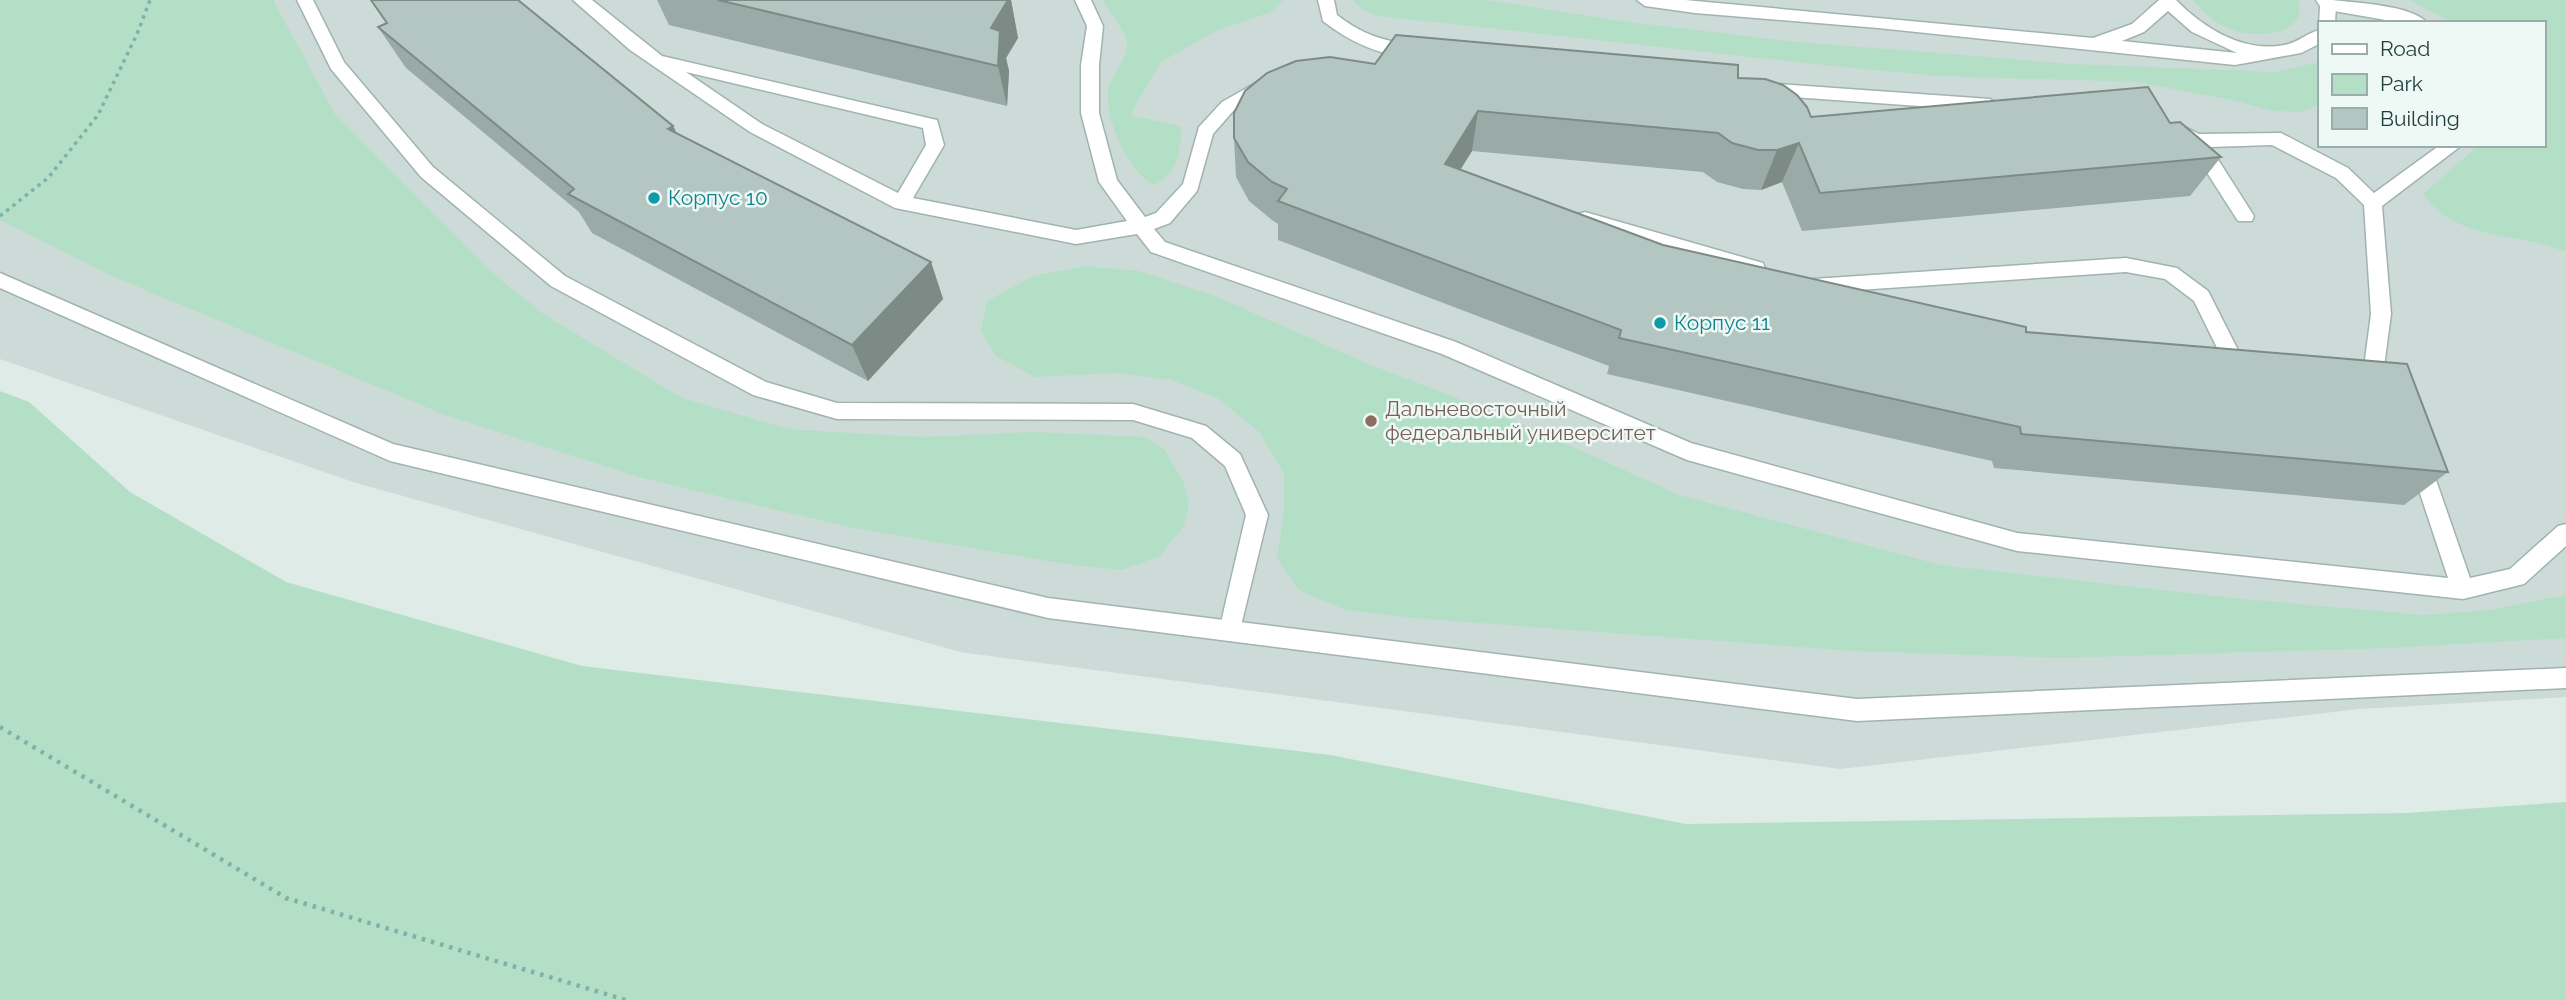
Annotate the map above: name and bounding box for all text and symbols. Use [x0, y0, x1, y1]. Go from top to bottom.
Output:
legend [2318, 21, 2545, 147]
text: Road [2380, 36, 2430, 61]
text: Park [2380, 71, 2423, 96]
text: Building [2380, 106, 2460, 131]
place label: Корпус 10 [668, 185, 768, 210]
marker: Корпус 10 [646, 190, 662, 206]
place label: Корпус 11 [1674, 310, 1770, 335]
marker: Корпус 11 [1652, 315, 1668, 331]
place label: Дальневосточный федеральный университет [1385, 396, 1656, 445]
marker: Дальневосточный федеральный университет [1363, 413, 1379, 429]

